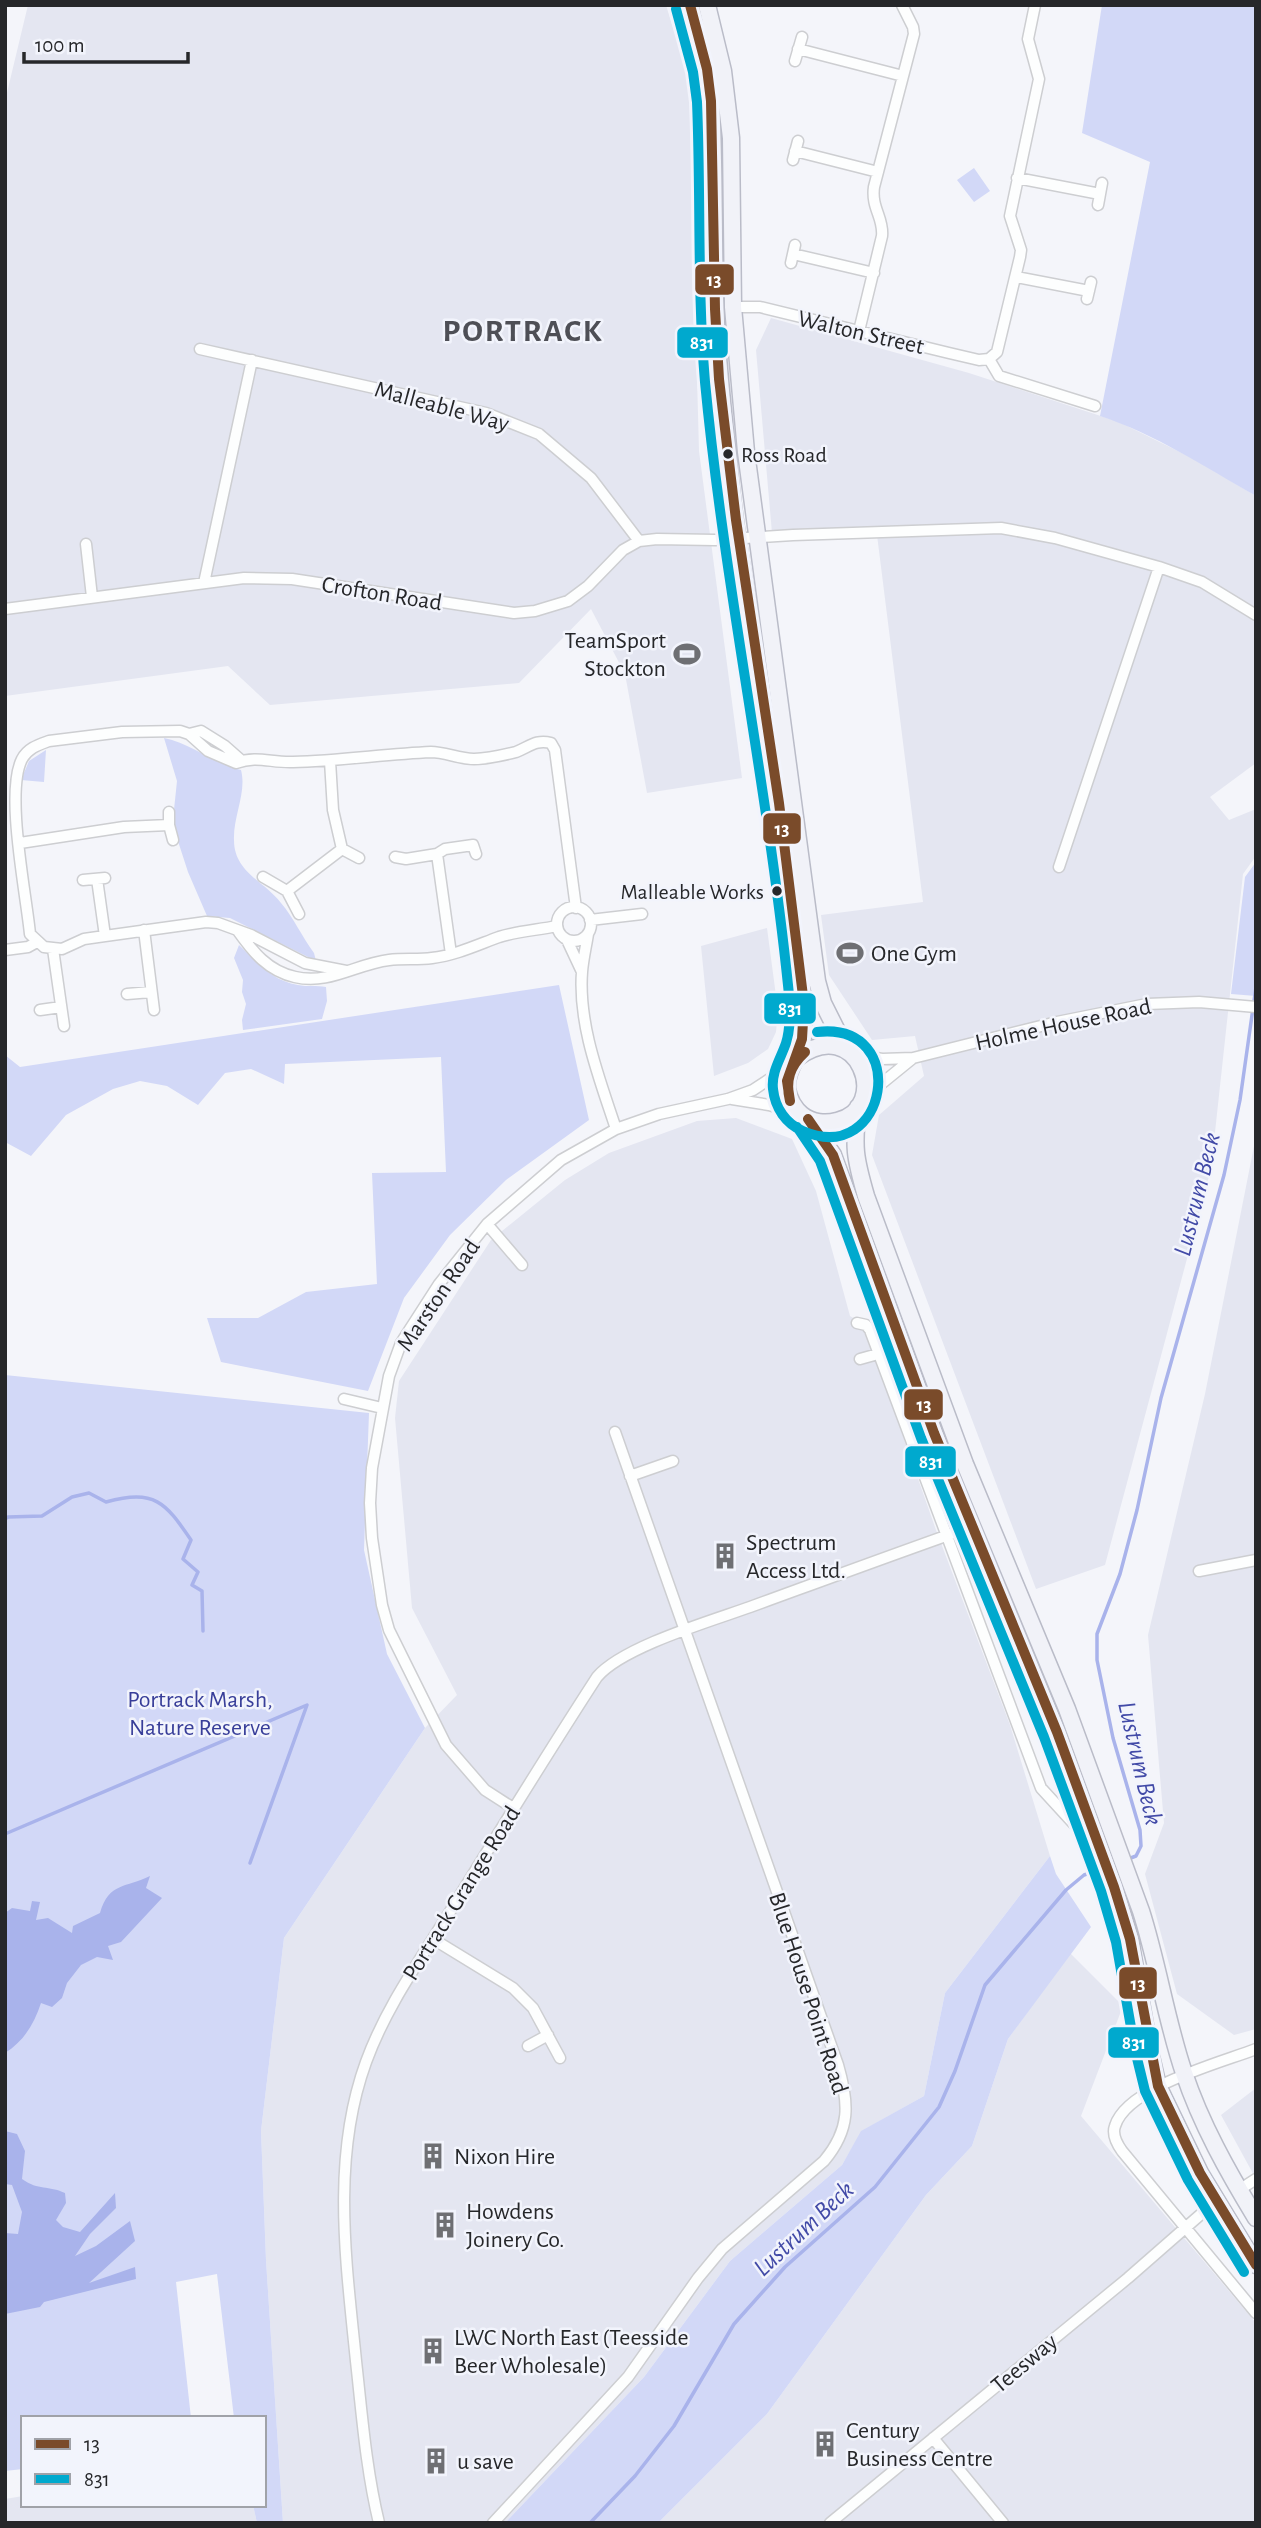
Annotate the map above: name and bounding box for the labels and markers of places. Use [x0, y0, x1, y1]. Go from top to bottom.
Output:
place label: Ross Road [741, 444, 827, 466]
marker: Ross Road [721, 447, 735, 461]
place label: TeamSport Stockton [564, 629, 666, 681]
sports icon: TeamSport Stockton [672, 639, 702, 669]
place label: Malleable Works [620, 881, 764, 903]
marker: Malleable Works [770, 884, 784, 898]
sports icon: One Gym [835, 938, 865, 968]
place label: One Gym [871, 942, 957, 966]
place label: Spectrum Access Ltd. [746, 1531, 846, 1583]
building icon: Spectrum Access Ltd. [710, 1541, 740, 1571]
building icon: Nixon Hire [418, 2141, 448, 2171]
place label: Nixon Hire [454, 2145, 555, 2169]
place label: Howdens Joinery Co. [466, 2200, 564, 2252]
building icon: Howdens Joinery Co. [430, 2210, 460, 2240]
place label: LWC North East (Teesside Beer Wholesale) [454, 2326, 689, 2378]
building icon: LWC North East (Teesside Beer Wholesale) [418, 2336, 448, 2366]
place label: Century Business Centre [846, 2419, 993, 2471]
building icon: Century Business Centre [810, 2429, 840, 2459]
building icon: u save [421, 2446, 451, 2476]
place label: u save [457, 2450, 514, 2474]

